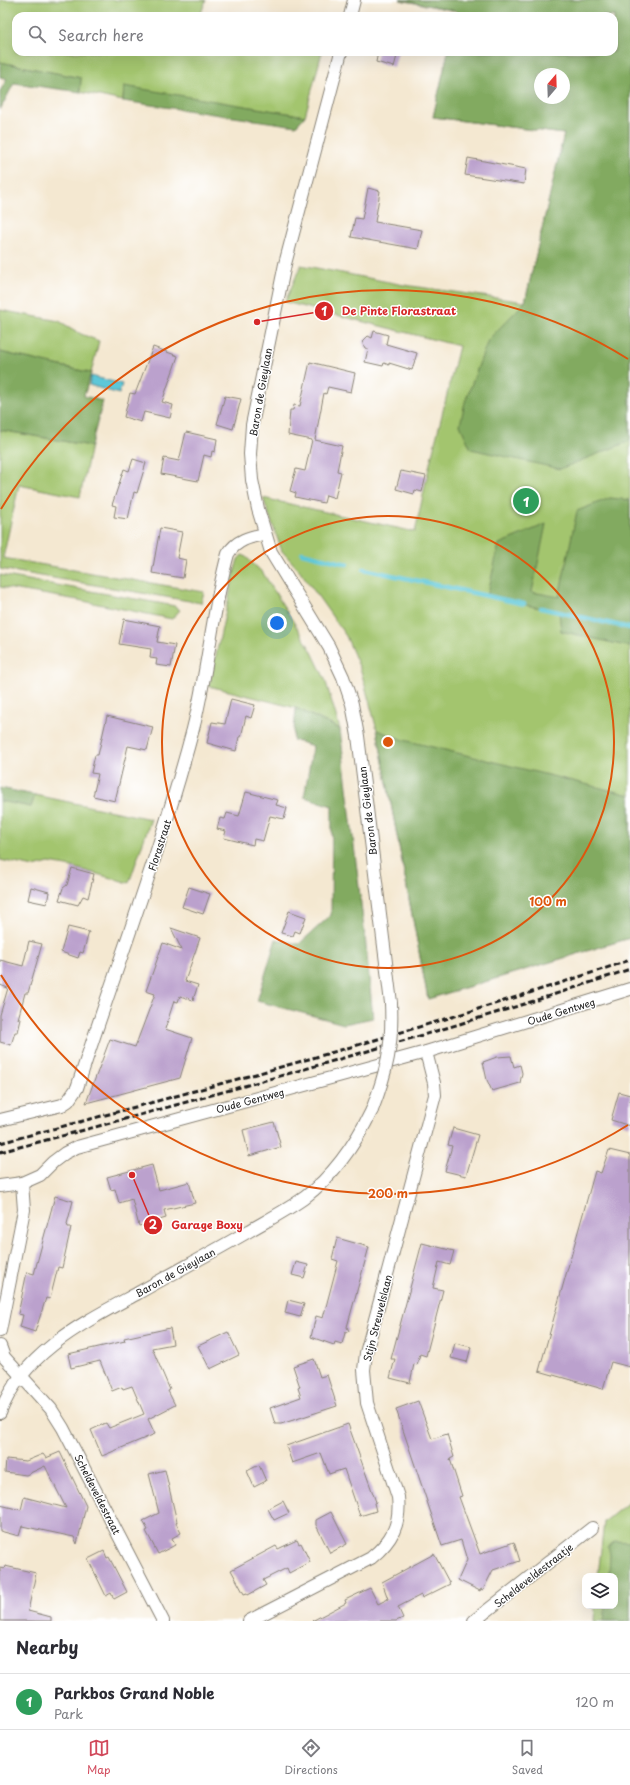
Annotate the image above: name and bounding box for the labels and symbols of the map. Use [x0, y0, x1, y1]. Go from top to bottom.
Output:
north arrow [534, 68, 570, 104]
callout: De Pinte Florastraat [314, 300, 465, 323]
text: 1 [321, 302, 327, 320]
text: De Pinte Florastraat [342, 302, 456, 319]
street label: Baron de Gieylaan [245, 347, 275, 437]
pin: 1 [513, 486, 539, 516]
your location [267, 613, 287, 633]
centre of rings [381, 735, 395, 749]
street label: Baron de Gieylaan [354, 766, 380, 856]
street label: Florastraat [144, 817, 174, 873]
text: 100 m [529, 892, 567, 910]
street label: Oude Gentweg [525, 994, 597, 1028]
street label: Oude Gentweg [214, 1084, 286, 1116]
text: 200 m [368, 1184, 408, 1202]
callout: Garage Boxy [143, 1214, 251, 1237]
text: 2 [149, 1215, 158, 1233]
text: Garage Boxy [171, 1216, 243, 1233]
street label: Baron de Gieylaan [132, 1244, 218, 1300]
street label: Stijn Streuvelslaan [359, 1273, 395, 1363]
street label: Scheldeveldestraat [71, 1451, 125, 1537]
street label: Scheldeveldestraatje [490, 1539, 576, 1611]

